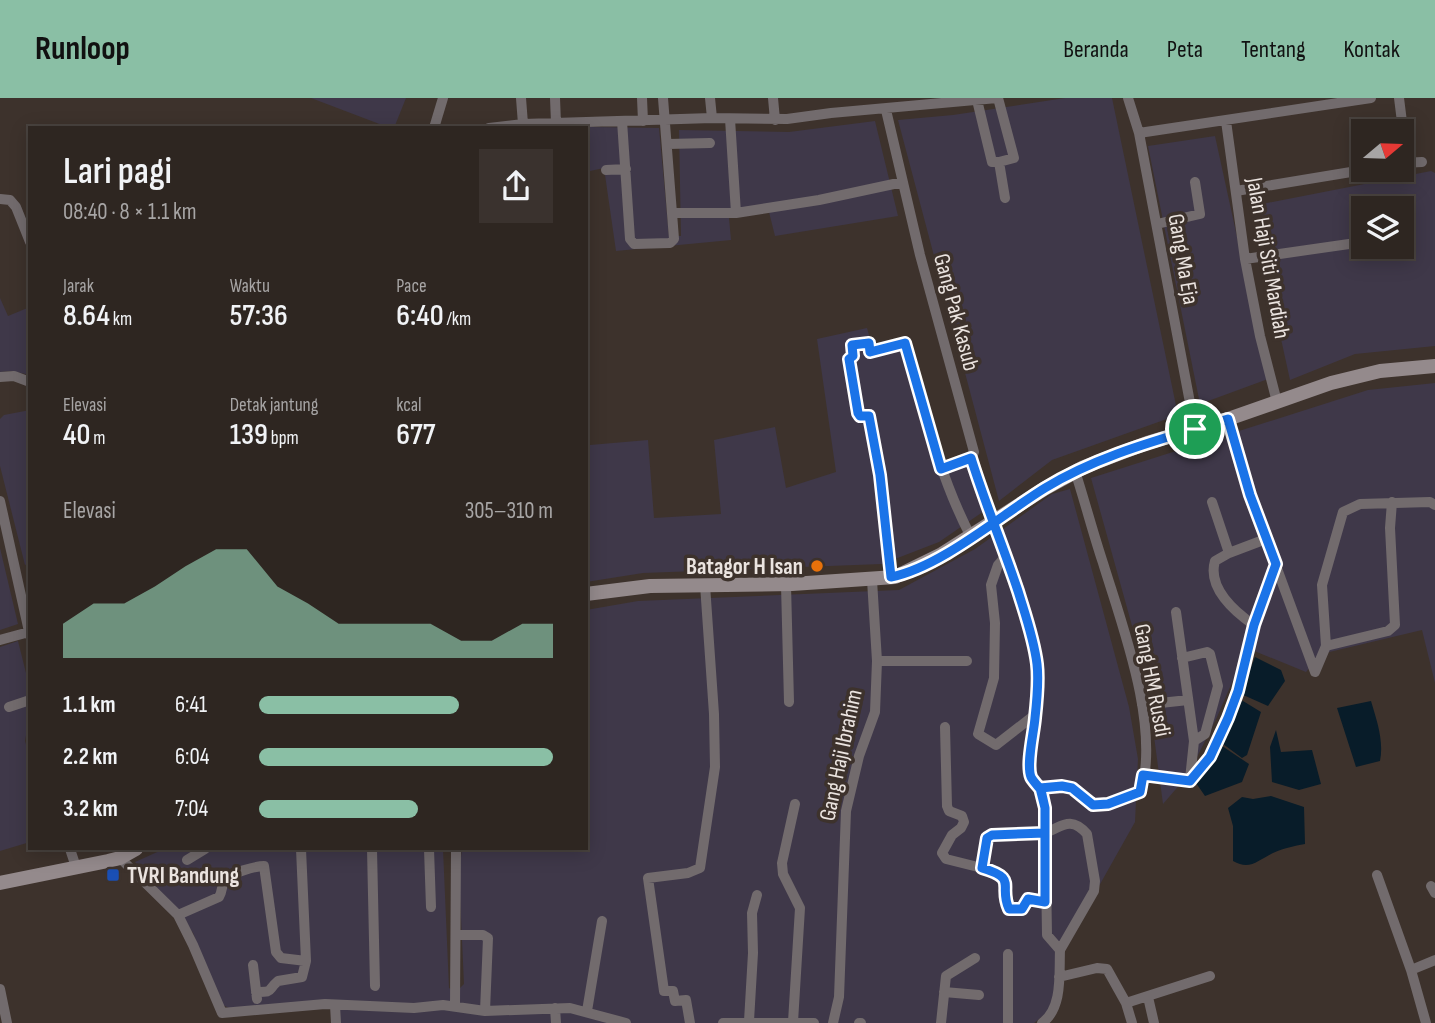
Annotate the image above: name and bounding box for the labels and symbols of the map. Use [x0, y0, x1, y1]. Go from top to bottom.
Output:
north arrow [1351, 119, 1414, 182]
street label: Jalan Haji Siti Mardiah [1240, 174, 1296, 341]
street label: Gang Ma Eja [1161, 212, 1205, 307]
street label: Gang Pak Kasub [927, 251, 985, 374]
pin [1165, 399, 1225, 459]
place label: Batagor H Isan [686, 553, 803, 581]
marker: Batagor H Isan [809, 558, 825, 574]
street label: Gang HM Rusdi [1127, 621, 1177, 739]
street label: Gang Haji Ibrahim [813, 687, 869, 823]
place label: TVRI Bandung [127, 862, 239, 890]
marker: TVRI Bandung [105, 867, 121, 883]

